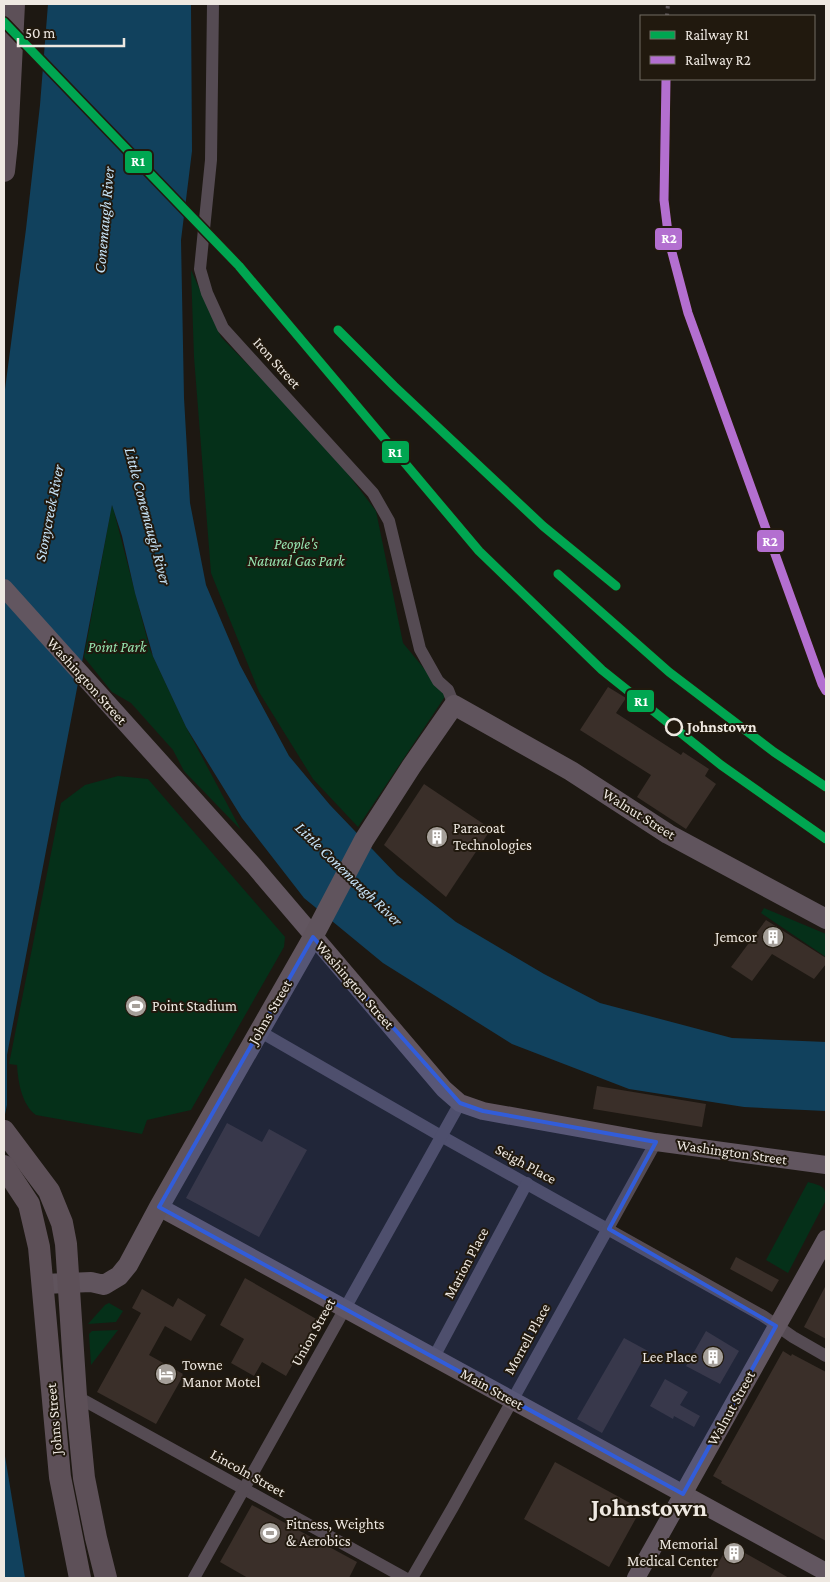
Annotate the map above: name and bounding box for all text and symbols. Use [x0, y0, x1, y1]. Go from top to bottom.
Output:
scale bar [18, 15, 124, 47]
legend [640, 15, 815, 80]
text: 50 m [25, 25, 55, 41]
text: Railway R1 [685, 27, 749, 44]
text: Railway R2 [685, 52, 751, 69]
line badge: R1 [124, 150, 153, 174]
text: R1 [131, 153, 145, 169]
water label: Conemaugh River [91, 166, 118, 274]
line badge: R2 [654, 227, 683, 251]
text: R2 [661, 230, 677, 246]
street label: Iron Street [250, 334, 305, 393]
line badge: R1 [381, 440, 410, 464]
text: R1 [388, 444, 402, 460]
water label: Little Conemaugh River [121, 445, 175, 587]
water label: Stonycreek River [31, 463, 68, 563]
line badge: R2 [756, 529, 785, 553]
text: R2 [762, 533, 778, 549]
park label: People's Natural Gas Park [247, 536, 346, 569]
street label: Washington Street [43, 634, 131, 729]
park label: Point Park [88, 639, 148, 655]
line badge: R1 [626, 689, 655, 713]
text: R1 [634, 693, 648, 709]
marker: Johnstown [665, 718, 683, 736]
place label: Johnstown [685, 719, 757, 735]
street label: Walnut Street [600, 785, 679, 843]
water label: Little Conemaugh River [292, 819, 406, 930]
place label: Paracoat Technologies [453, 820, 532, 854]
building icon: Paracoat Technologies [425, 825, 449, 849]
building icon: Jemcor [761, 925, 785, 949]
place label: Jemcor [713, 929, 758, 946]
street label: Washington Street [312, 938, 398, 1034]
street label: Johns Street [244, 976, 296, 1049]
sports icon: Point Stadium [124, 994, 148, 1018]
place label: Point Stadium [152, 998, 237, 1014]
street label: Washington Street [676, 1136, 789, 1169]
street label: Seigh Place [492, 1141, 559, 1188]
street label: Marion Place [441, 1224, 492, 1301]
street label: Union Street [288, 1294, 339, 1369]
street label: Morrell Place [501, 1300, 553, 1377]
building icon: Lee Place [701, 1345, 725, 1369]
place label: Lee Place [642, 1349, 697, 1365]
place label: Towne Manor Motel [182, 1357, 260, 1390]
hotel icon: Towne Manor Motel [154, 1362, 178, 1386]
street label: Main Street [458, 1365, 527, 1413]
street label: Walnut Street [704, 1367, 759, 1448]
street label: Johns Street [43, 1381, 66, 1457]
street label: Lincoln Street [208, 1446, 289, 1501]
district label: Johnstown [588, 1494, 708, 1521]
place label: Fitness, Weights & Aerobics [286, 1516, 385, 1549]
sports icon: Fitness, Weights & Aerobics [258, 1521, 282, 1545]
place label: Memorial Medical Center [627, 1536, 719, 1569]
building icon: Memorial Medical Center [722, 1541, 746, 1565]

